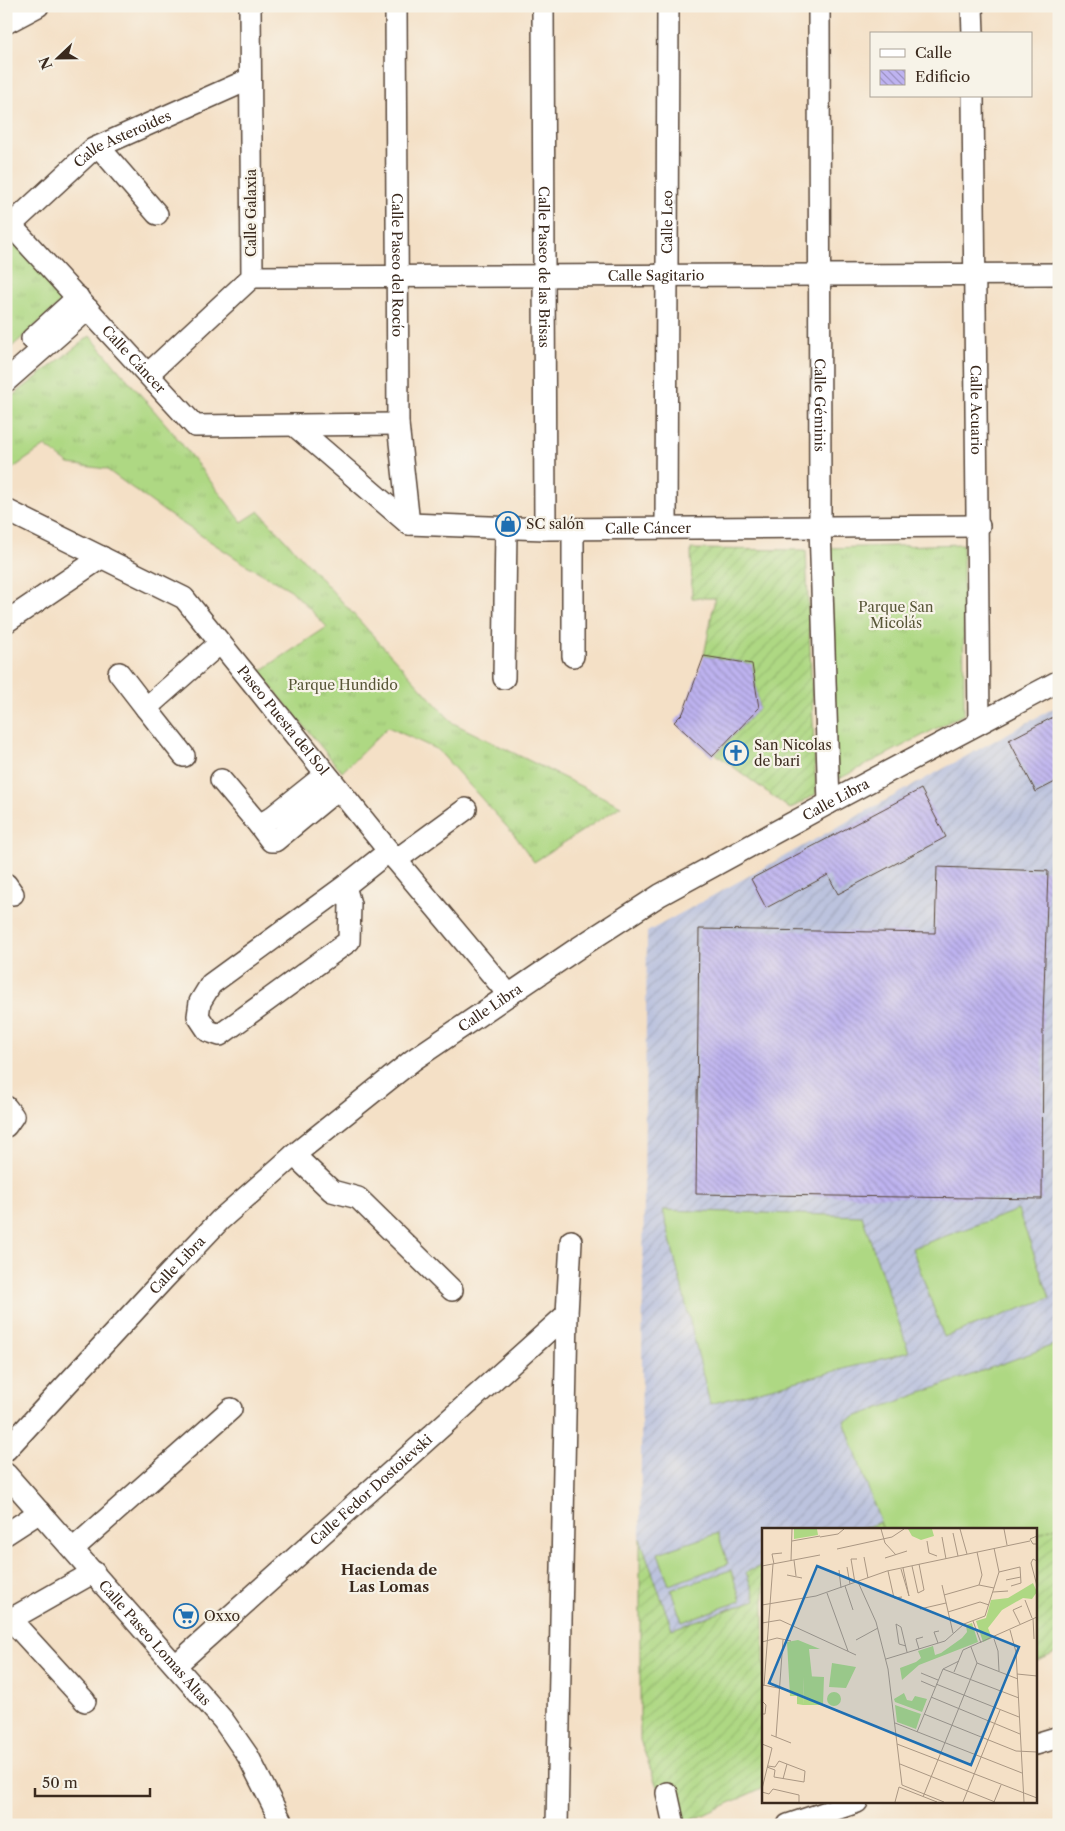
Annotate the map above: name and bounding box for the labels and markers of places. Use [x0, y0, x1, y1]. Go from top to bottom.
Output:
shop icon: SC salón [495, 511, 521, 537]
place label: SC salón [526, 515, 584, 533]
place label: San Nicolas de bari [754, 736, 832, 770]
church icon: San Nicolas de bari [723, 740, 749, 766]
supermarket icon: Oxxo [173, 1603, 199, 1629]
place label: Oxxo [204, 1607, 240, 1625]

